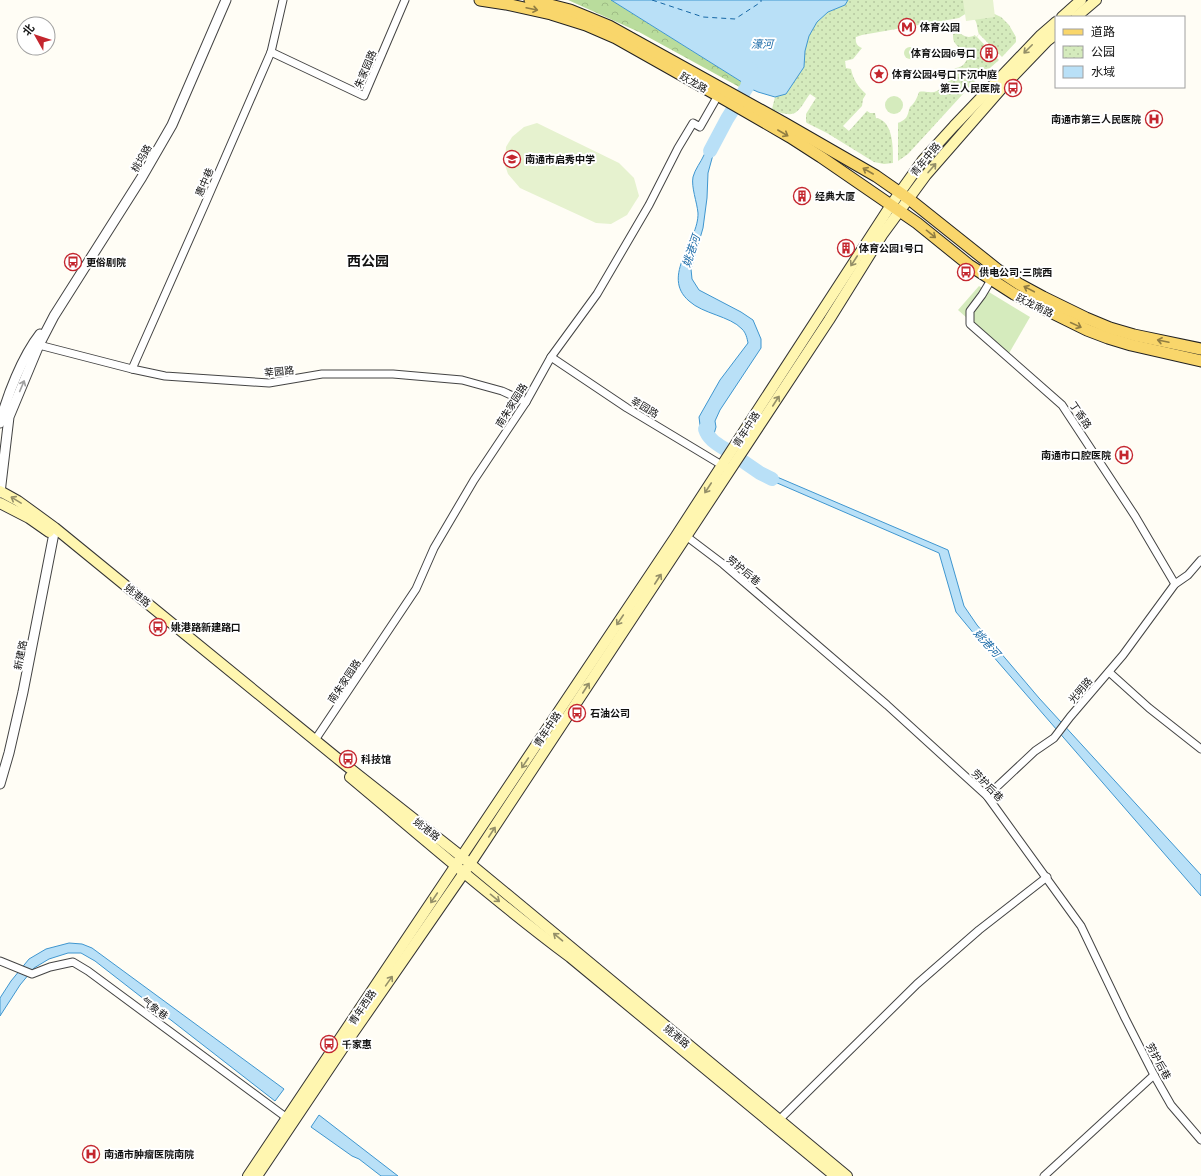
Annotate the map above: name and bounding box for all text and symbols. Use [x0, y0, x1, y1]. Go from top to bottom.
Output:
one-way arrow [525, 6, 538, 14]
north arrow [16, 16, 56, 56]
legend [1055, 16, 1185, 88]
metro station icon: 体育公园 [897, 17, 917, 37]
text: 北 [20, 22, 36, 38]
place label: 体育公园 [919, 22, 960, 33]
text: 道路 [1091, 25, 1115, 39]
water label: 濠河 [751, 38, 775, 50]
building icon: 体育公园6号口 [979, 43, 999, 63]
one-way arrow [1023, 44, 1033, 54]
text: 公园 [1091, 45, 1115, 59]
place label: 体育公园6号口 [910, 48, 976, 59]
street label: 朱家园路 [353, 49, 378, 90]
place icon: 体育公园4号口下沉中庭 [869, 64, 889, 84]
text: 水域 [1091, 65, 1115, 79]
place label: 体育公园4号口下沉中庭 [891, 69, 997, 80]
street label: 跃龙路 [678, 70, 709, 95]
bus stop icon: 第三人民医院 [1003, 78, 1023, 98]
place label: 第三人民医院 [940, 83, 1000, 94]
hospital icon: 南通市第三人民医院 [1144, 109, 1164, 129]
place label: 南通市第三人民医院 [1051, 114, 1141, 125]
one-way arrow [777, 130, 789, 138]
street label: 青年中路 [909, 140, 942, 178]
street label: 桃坞路 [129, 143, 154, 174]
school or university icon: 南通市启秀中学 [502, 149, 522, 169]
place label: 南通市启秀中学 [525, 154, 595, 165]
one-way arrow [928, 163, 937, 173]
street label: 惠中巷 [194, 166, 215, 198]
one-way arrow [862, 167, 874, 175]
building icon: 经典大厦 [792, 186, 812, 206]
place label: 经典大厦 [815, 191, 855, 202]
one-way arrow [925, 230, 936, 239]
water label: 姚港河 [680, 232, 703, 269]
building icon: 体育公园1号口 [836, 238, 856, 258]
place label: 体育公园1号口 [858, 243, 924, 254]
bus stop icon: 更俗剧院 [63, 252, 83, 272]
district label: 西公园 [347, 254, 389, 269]
one-way arrow [850, 255, 858, 266]
place label: 更俗剧院 [86, 257, 126, 268]
bus stop icon: 供电公司·三院西 [956, 262, 976, 282]
place label: 供电公司·三院西 [979, 266, 1052, 278]
one-way arrow [1023, 285, 1035, 293]
street label: 跃龙南路 [1014, 292, 1055, 319]
one-way arrow [1070, 322, 1082, 329]
one-way arrow [1157, 337, 1170, 345]
street label: 莘园路 [264, 364, 295, 379]
one-way arrow [18, 380, 26, 392]
street label: 南朱家园路 [494, 381, 529, 429]
street label: 莘园路 [629, 395, 660, 420]
one-way arrow [772, 395, 780, 407]
street label: 丁香路 [1068, 400, 1094, 431]
street label: 青年中路 [731, 410, 762, 449]
hospital icon: 南通市口腔医院 [1114, 445, 1134, 465]
place label: 南通市口腔医院 [1041, 450, 1111, 461]
one-way arrow [703, 482, 711, 494]
one-way arrow [10, 496, 22, 504]
street label: 劳护后巷 [725, 553, 763, 587]
one-way arrow [654, 573, 662, 585]
street label: 姚港路 [123, 582, 153, 609]
one-way arrow [616, 614, 624, 625]
bus stop icon: 姚港路新建路口 [148, 617, 168, 637]
place label: 姚港路新建路口 [171, 621, 241, 633]
water label: 姚港河 [972, 627, 1004, 661]
street label: 新建路 [12, 639, 29, 671]
street label: 南朱家园路 [326, 657, 363, 705]
street label: 光明路 [1066, 675, 1094, 705]
one-way arrow [582, 683, 590, 694]
bus stop icon: 石油公司 [567, 703, 587, 723]
place label: 石油公司 [590, 708, 630, 719]
street label: 青年中路 [532, 710, 563, 749]
bus stop icon: 科技馆 [338, 749, 358, 769]
place label: 科技馆 [361, 754, 391, 765]
one-way arrow [521, 757, 529, 768]
street label: 劳护后巷 [970, 767, 1005, 804]
street label: 姚港路 [411, 816, 442, 843]
one-way arrow [488, 827, 496, 838]
one-way arrow [430, 892, 438, 903]
one-way arrow [489, 893, 500, 902]
one-way arrow [552, 933, 563, 942]
one-way arrow [385, 976, 393, 987]
street label: 青年西路 [347, 988, 378, 1027]
street label: 气象巷 [139, 995, 170, 1022]
street label: 姚港路 [662, 1023, 692, 1050]
bus stop icon: 千家惠 [319, 1034, 339, 1054]
place label: 千家惠 [342, 1039, 372, 1050]
street label: 劳护后巷 [1144, 1041, 1173, 1081]
hospital icon: 南通市肿瘤医院南院 [81, 1144, 101, 1164]
place label: 南通市肿瘤医院南院 [104, 1149, 194, 1160]

